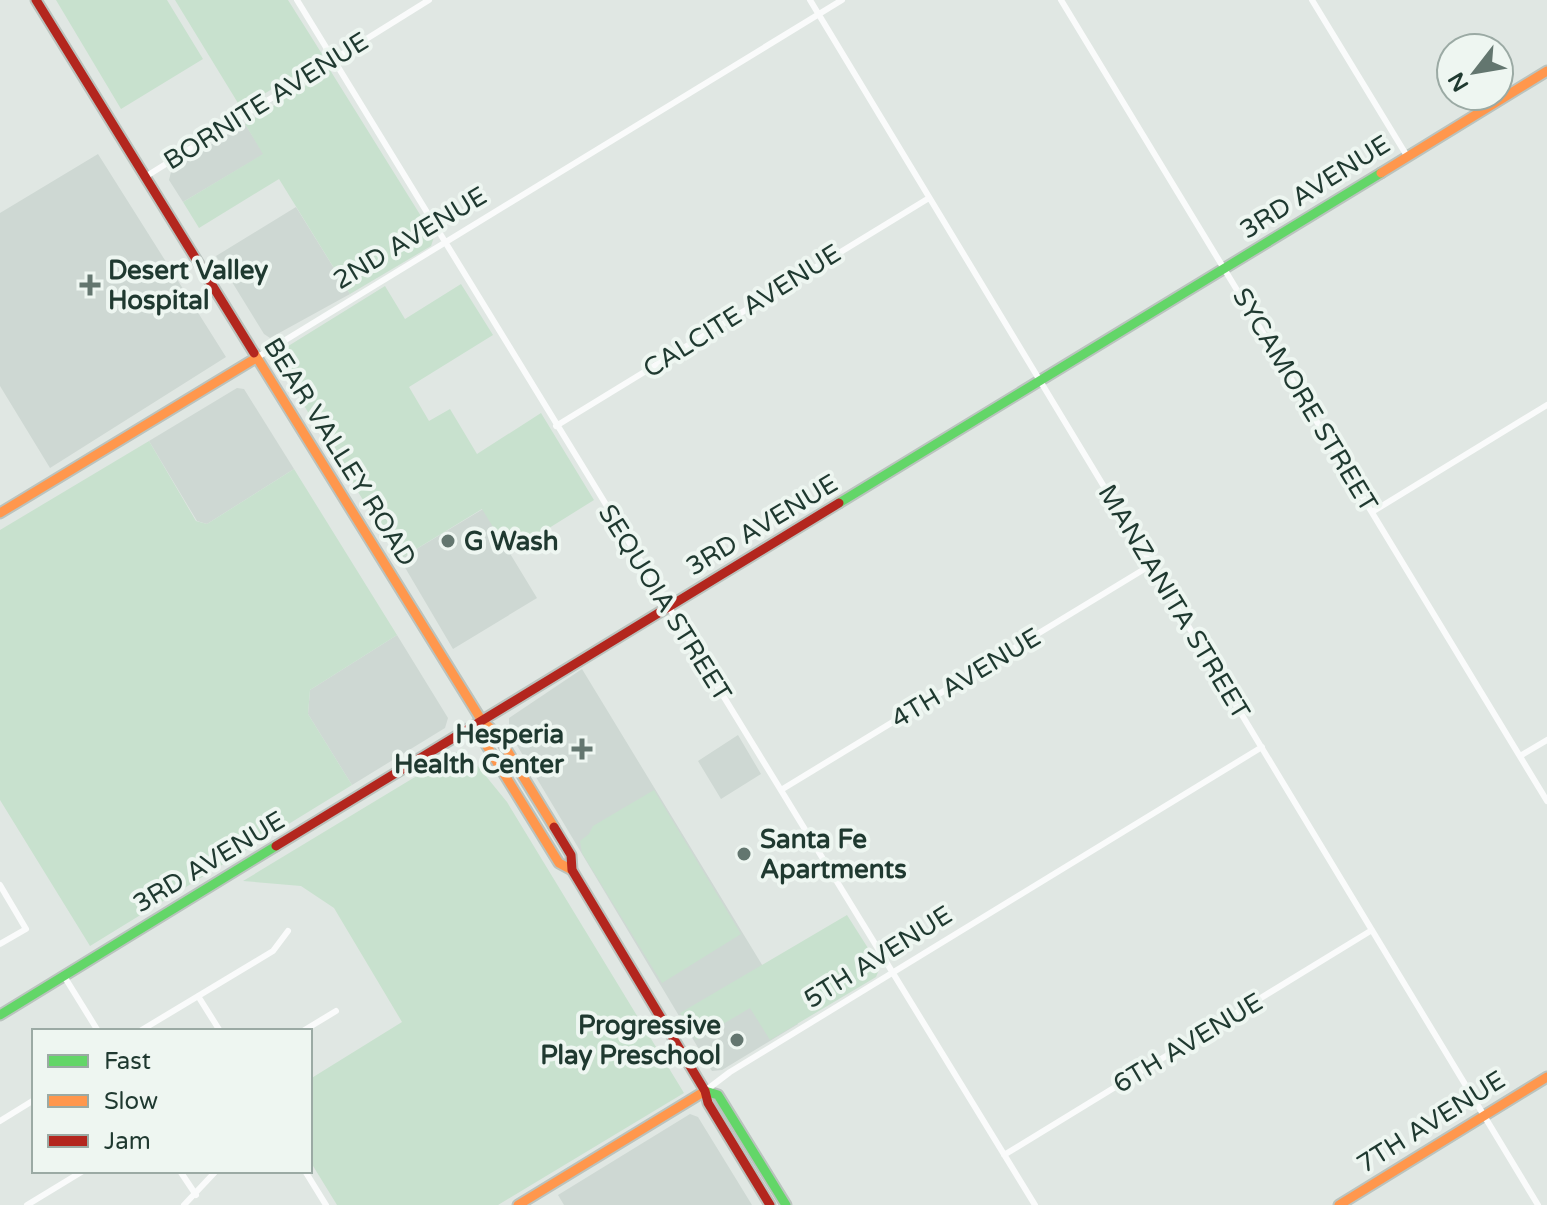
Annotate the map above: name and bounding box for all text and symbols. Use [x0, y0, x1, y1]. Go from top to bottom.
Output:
street label: BORNITE AVENUE [158, 26, 374, 176]
north arrow [1435, 32, 1515, 112]
text: N [1443, 68, 1474, 96]
street label: 3RD AVENUE [1234, 128, 1396, 246]
street label: 2ND AVENUE [328, 180, 492, 296]
street label: CALCITE AVENUE [637, 238, 847, 384]
place label: Desert Valley Hospital [108, 255, 268, 316]
marker: Desert Valley Hospital [79, 274, 101, 296]
street label: SYCAMORE STREET [1226, 282, 1384, 518]
street label: BEAR VALLEY ROAD [257, 332, 423, 572]
street label: 3RD AVENUE [681, 468, 843, 582]
street label: MANZANITA STREET [1092, 479, 1257, 725]
street label: SEQUOIA STREET [592, 499, 738, 707]
place label: G Wash [464, 526, 559, 557]
marker: G Wash [439, 532, 457, 550]
street label: 4TH AVENUE [886, 621, 1046, 735]
place label: Hesperia Health Center [394, 719, 565, 780]
marker: Hesperia Health Center [571, 738, 593, 760]
street label: 3RD AVENUE [128, 805, 290, 919]
place label: Santa Fe Apartments [760, 824, 907, 885]
marker: Santa Fe Apartments [735, 845, 753, 863]
street label: 5TH AVENUE [798, 899, 958, 1015]
street label: 6TH AVENUE [1108, 986, 1268, 1100]
place label: Progressive Play Preschool [540, 1010, 721, 1071]
legend [32, 1029, 312, 1173]
marker: Progressive Play Preschool [728, 1031, 746, 1049]
text: Fast [104, 1047, 151, 1076]
street label: 7TH AVENUE [1351, 1064, 1511, 1180]
text: Slow [104, 1087, 158, 1116]
text: Jam [104, 1127, 151, 1156]

